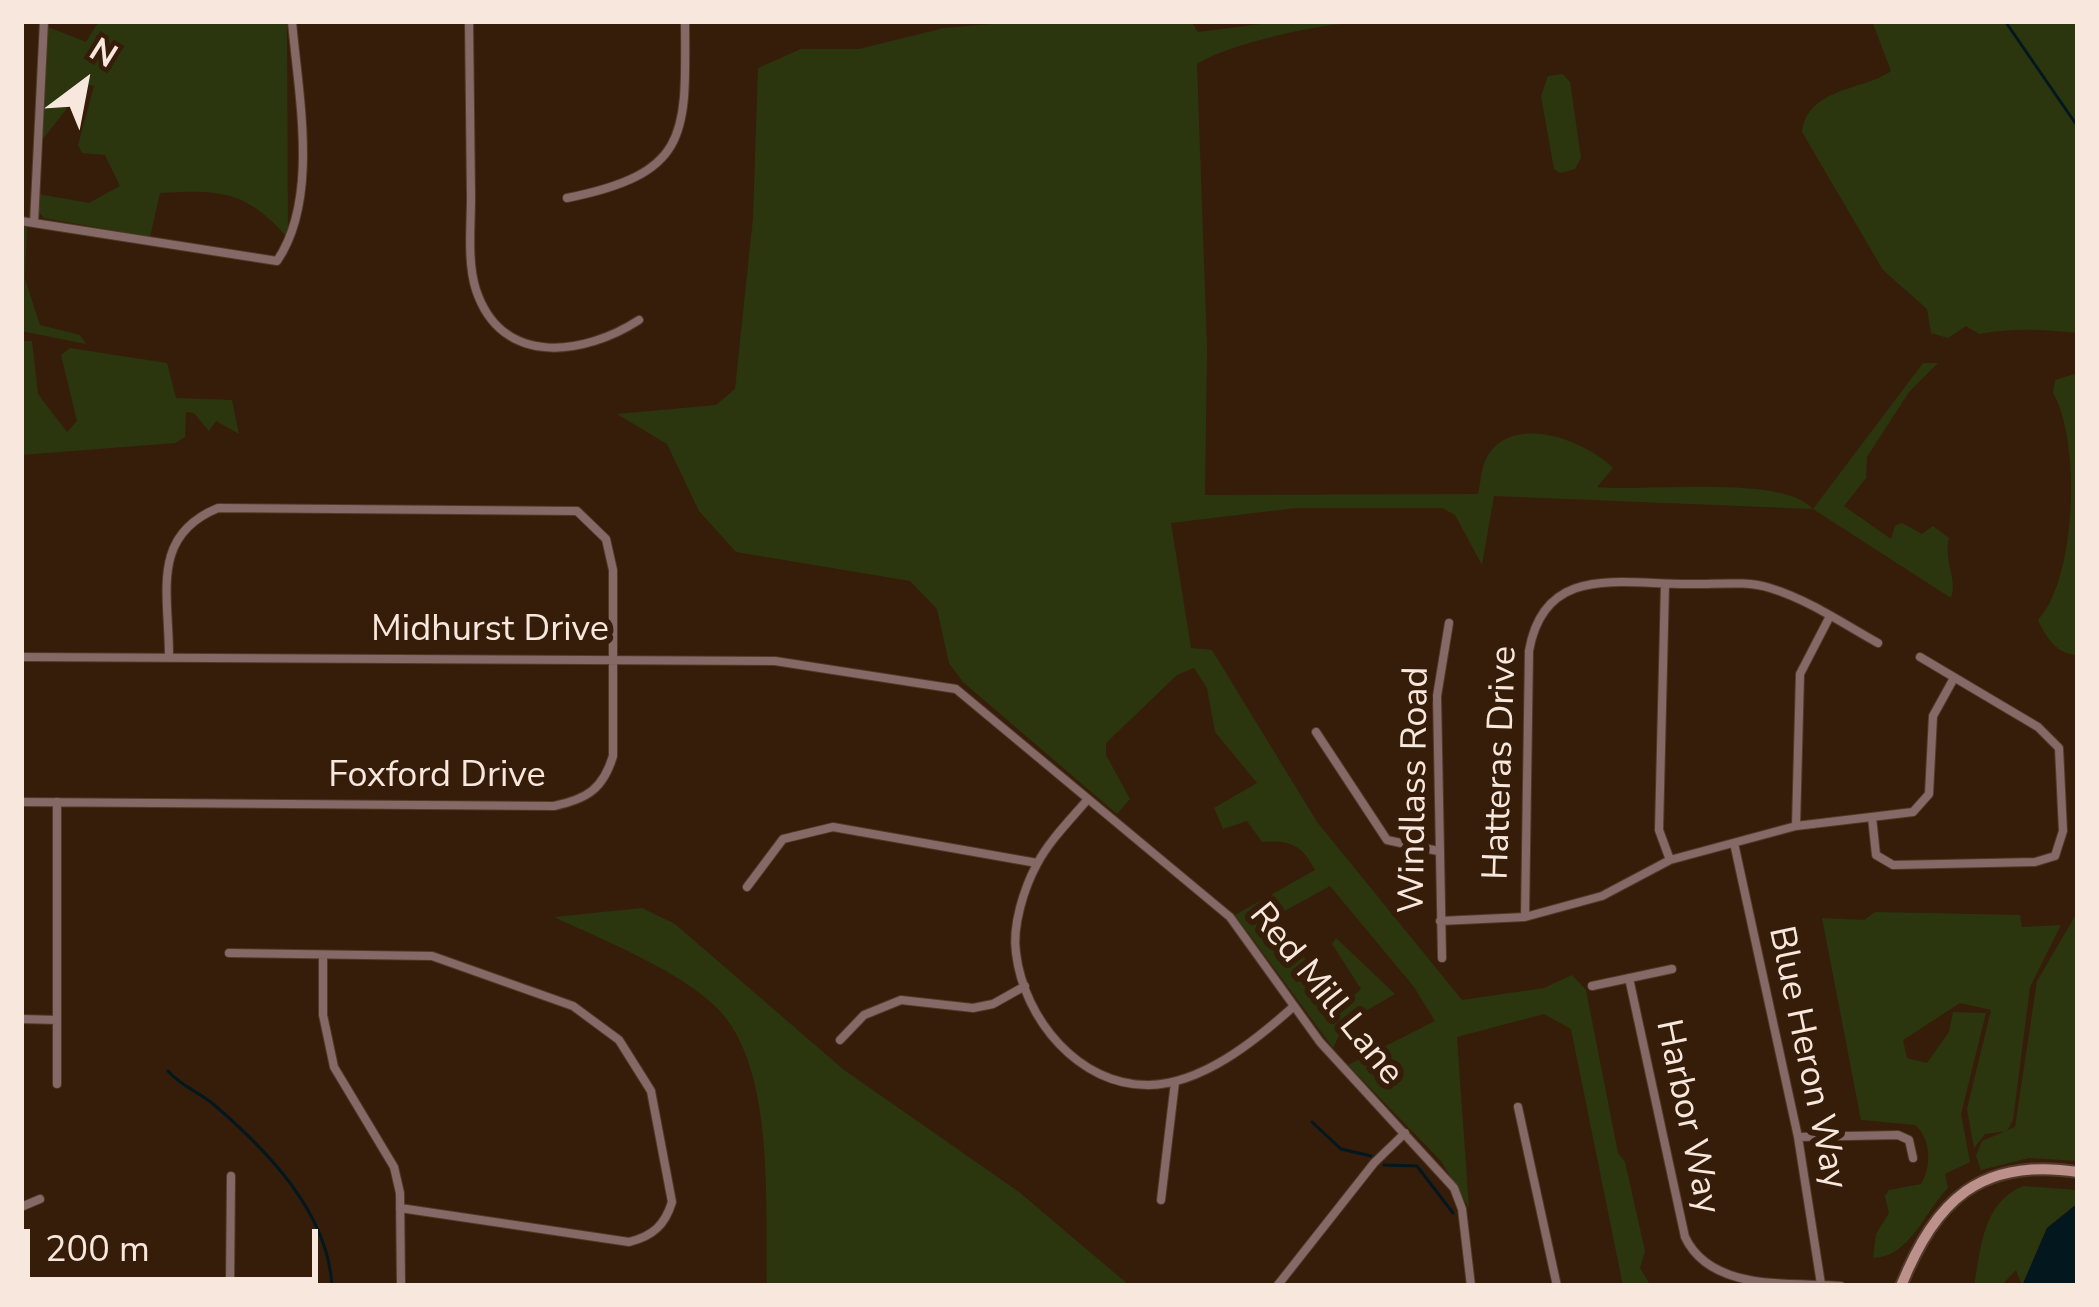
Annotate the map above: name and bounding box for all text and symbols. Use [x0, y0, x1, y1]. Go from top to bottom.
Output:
north arrow [24, 24, 144, 144]
text: N [81, 27, 126, 79]
street label: Midhurst Drive [371, 609, 609, 653]
street label: Hatteras Drive [1476, 645, 1528, 881]
street label: Windlass Road [1392, 666, 1440, 914]
street label: Foxford Drive [328, 755, 546, 799]
street label: Red Mill Lane [1239, 896, 1411, 1094]
street label: Blue Heron Way [1757, 923, 1855, 1193]
street label: Harbor Way [1644, 1016, 1728, 1218]
scale bar [30, 1205, 324, 1279]
text: 200 m [45, 1225, 150, 1274]

